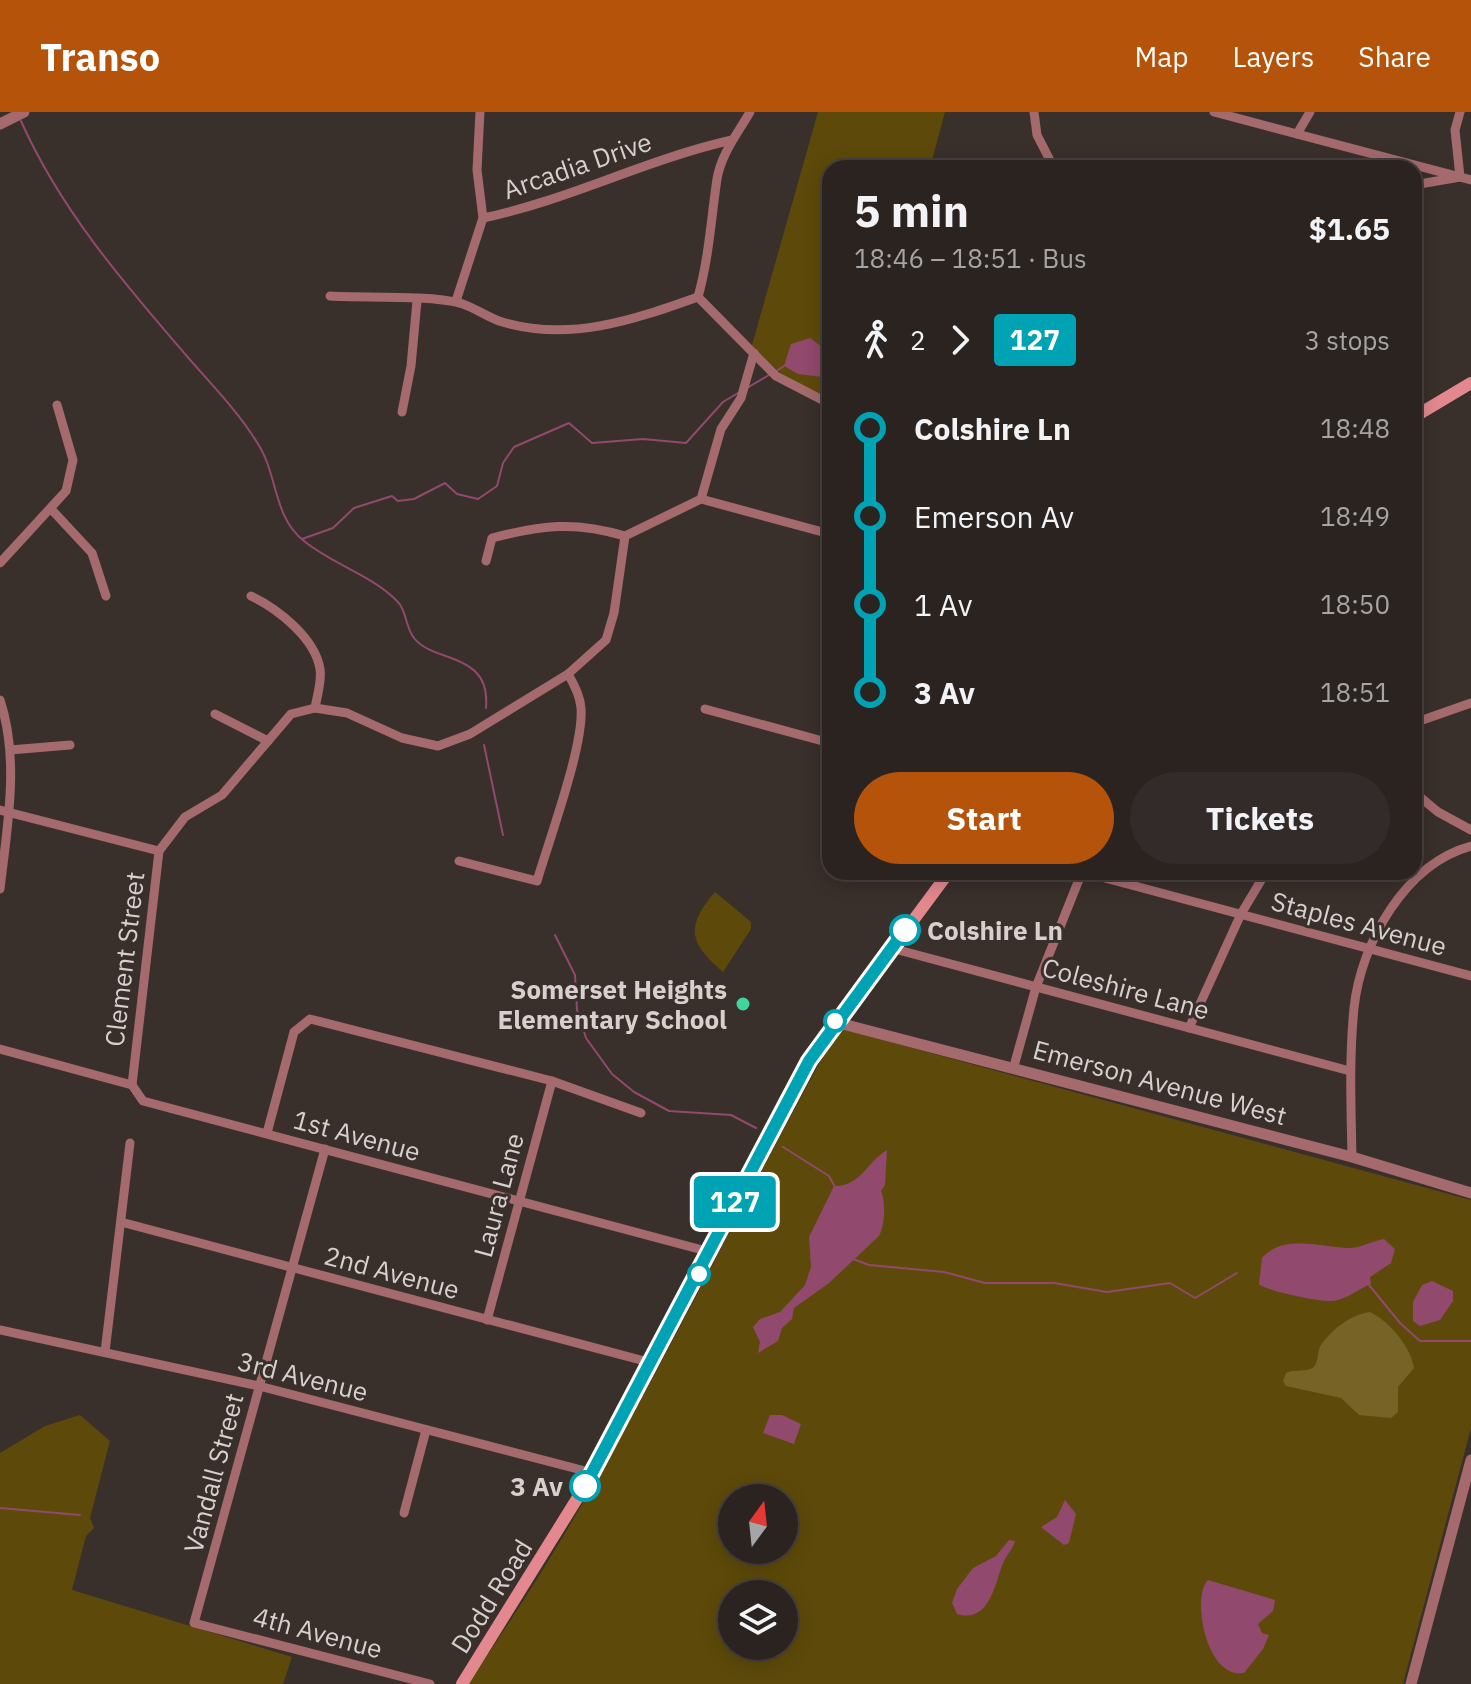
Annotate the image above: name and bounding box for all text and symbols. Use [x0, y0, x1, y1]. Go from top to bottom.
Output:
text: Transo [40, 32, 160, 81]
text: Map [1134, 38, 1188, 75]
text: Layers [1232, 38, 1314, 75]
text: Share [1358, 38, 1431, 75]
street label: Arcadia Drive [498, 124, 656, 206]
text: 5 min [854, 182, 969, 239]
text: $1.65 [1309, 209, 1390, 248]
text: 18:46 – 18:51 · Bus [854, 241, 1087, 275]
icon: walk [854, 318, 898, 362]
icon: forward [938, 318, 982, 362]
text: 127 [1010, 321, 1060, 358]
text: 2 [910, 323, 926, 357]
text: 3 stops [1304, 323, 1390, 357]
text: Colshire Ln [914, 409, 1071, 448]
text: 18:48 [1320, 411, 1390, 445]
text: Emerson Av [914, 497, 1074, 536]
text: 18:49 [1320, 499, 1390, 533]
text: 1 Av [914, 585, 972, 624]
text: 18:50 [1320, 587, 1390, 621]
text: 3 Av [914, 673, 975, 712]
text: 18:51 [1320, 675, 1390, 709]
button: Start [854, 772, 1114, 864]
button: Tickets [1130, 772, 1390, 864]
street label: Clement Street [96, 870, 152, 1048]
street label: Staples Avenue [1268, 883, 1450, 963]
place label: Colshire Ln [927, 913, 1063, 947]
marker: Colshire Ln [890, 915, 920, 945]
street label: Coleshire Lane [1039, 949, 1213, 1027]
place label: Somerset Heights Elementary School [498, 972, 727, 1036]
marker: Somerset Heights Elementary School [734, 995, 752, 1013]
unlabelled marker [824, 1010, 846, 1032]
street label: Emerson Avenue West [1029, 1032, 1291, 1132]
street label: 1st Avenue [290, 1102, 424, 1168]
street label: Laura Lane [465, 1129, 531, 1261]
line badge: 127 [689, 1176, 781, 1228]
text: 127 [710, 1183, 760, 1220]
street label: 2nd Avenue [321, 1238, 463, 1306]
unlabelled marker [688, 1263, 710, 1285]
street label: 3rd Avenue [234, 1343, 372, 1409]
street label: Vandall Street [175, 1389, 251, 1557]
place label: 3 Av [510, 1469, 563, 1503]
marker: 3 Av [570, 1471, 600, 1501]
north arrow [718, 1484, 798, 1564]
map controls [718, 1484, 798, 1660]
street label: Dodd Road [443, 1533, 539, 1659]
button: layers [718, 1580, 798, 1660]
street label: 4th Avenue [250, 1598, 386, 1666]

